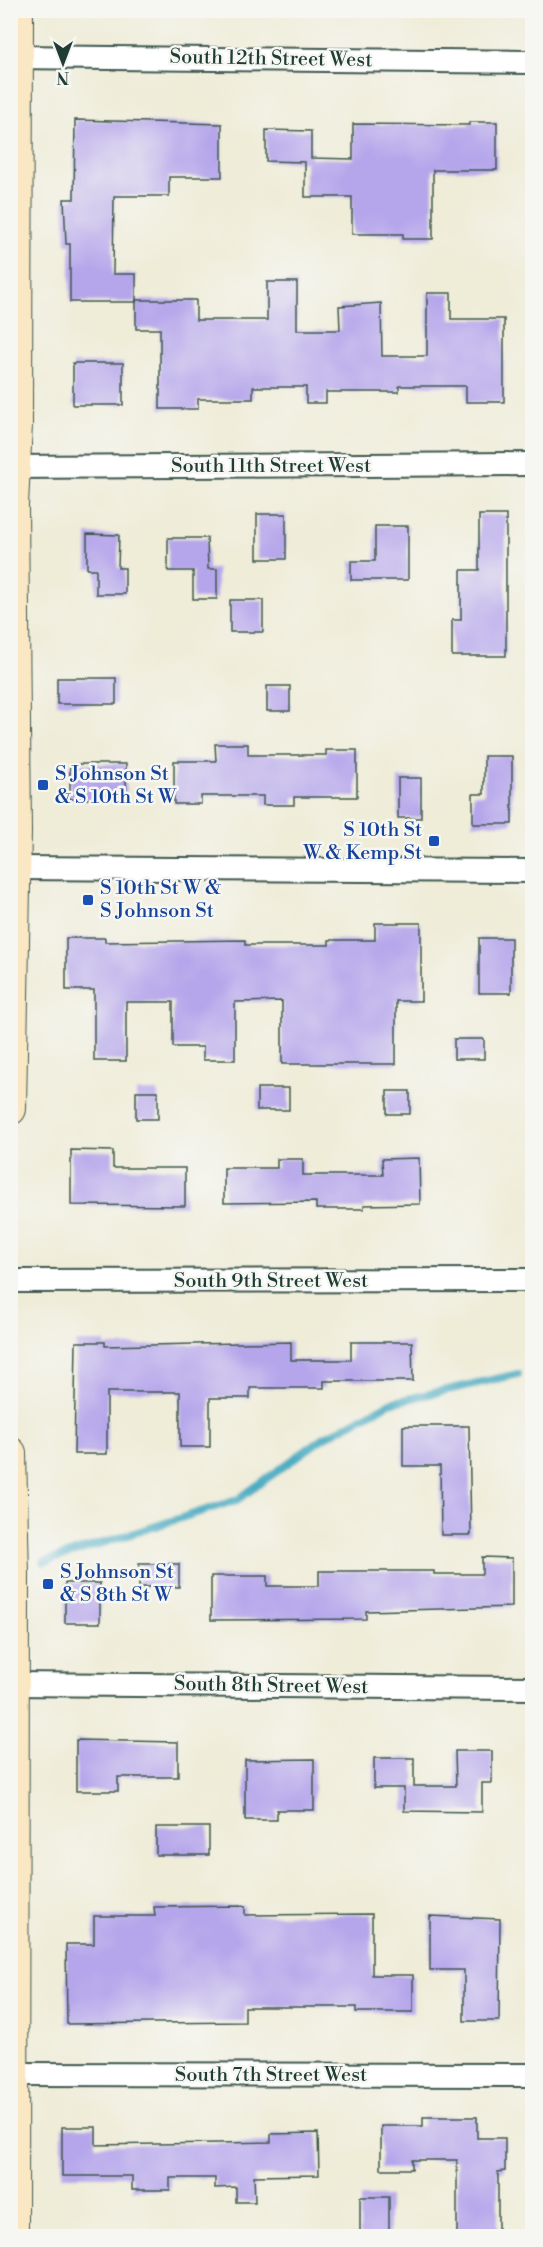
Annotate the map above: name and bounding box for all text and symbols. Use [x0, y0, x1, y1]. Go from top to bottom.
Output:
north arrow [33, 33, 93, 93]
street label: South 12th Street West [169, 45, 373, 73]
text: N [56, 67, 69, 87]
street label: South 11th Street West [171, 454, 371, 479]
place label: S Johnson St & S 10th St W [55, 762, 177, 810]
marker: S Johnson St & S 10th St W [36, 778, 50, 792]
place label: S 10th St W & Kemp St [302, 818, 422, 866]
marker: S 10th St W & Kemp St [427, 834, 441, 848]
place label: S 10th St W & S Johnson St [100, 876, 221, 924]
marker: S 10th St W & S Johnson St [81, 893, 95, 907]
street label: South 9th Street West [174, 1269, 368, 1294]
place label: S Johnson St & S 8th St W [60, 1560, 174, 1608]
marker: S Johnson St & S 8th St W [41, 1577, 55, 1591]
street label: South 8th Street West [174, 1672, 368, 1700]
street label: South 7th Street West [175, 2063, 367, 2088]

